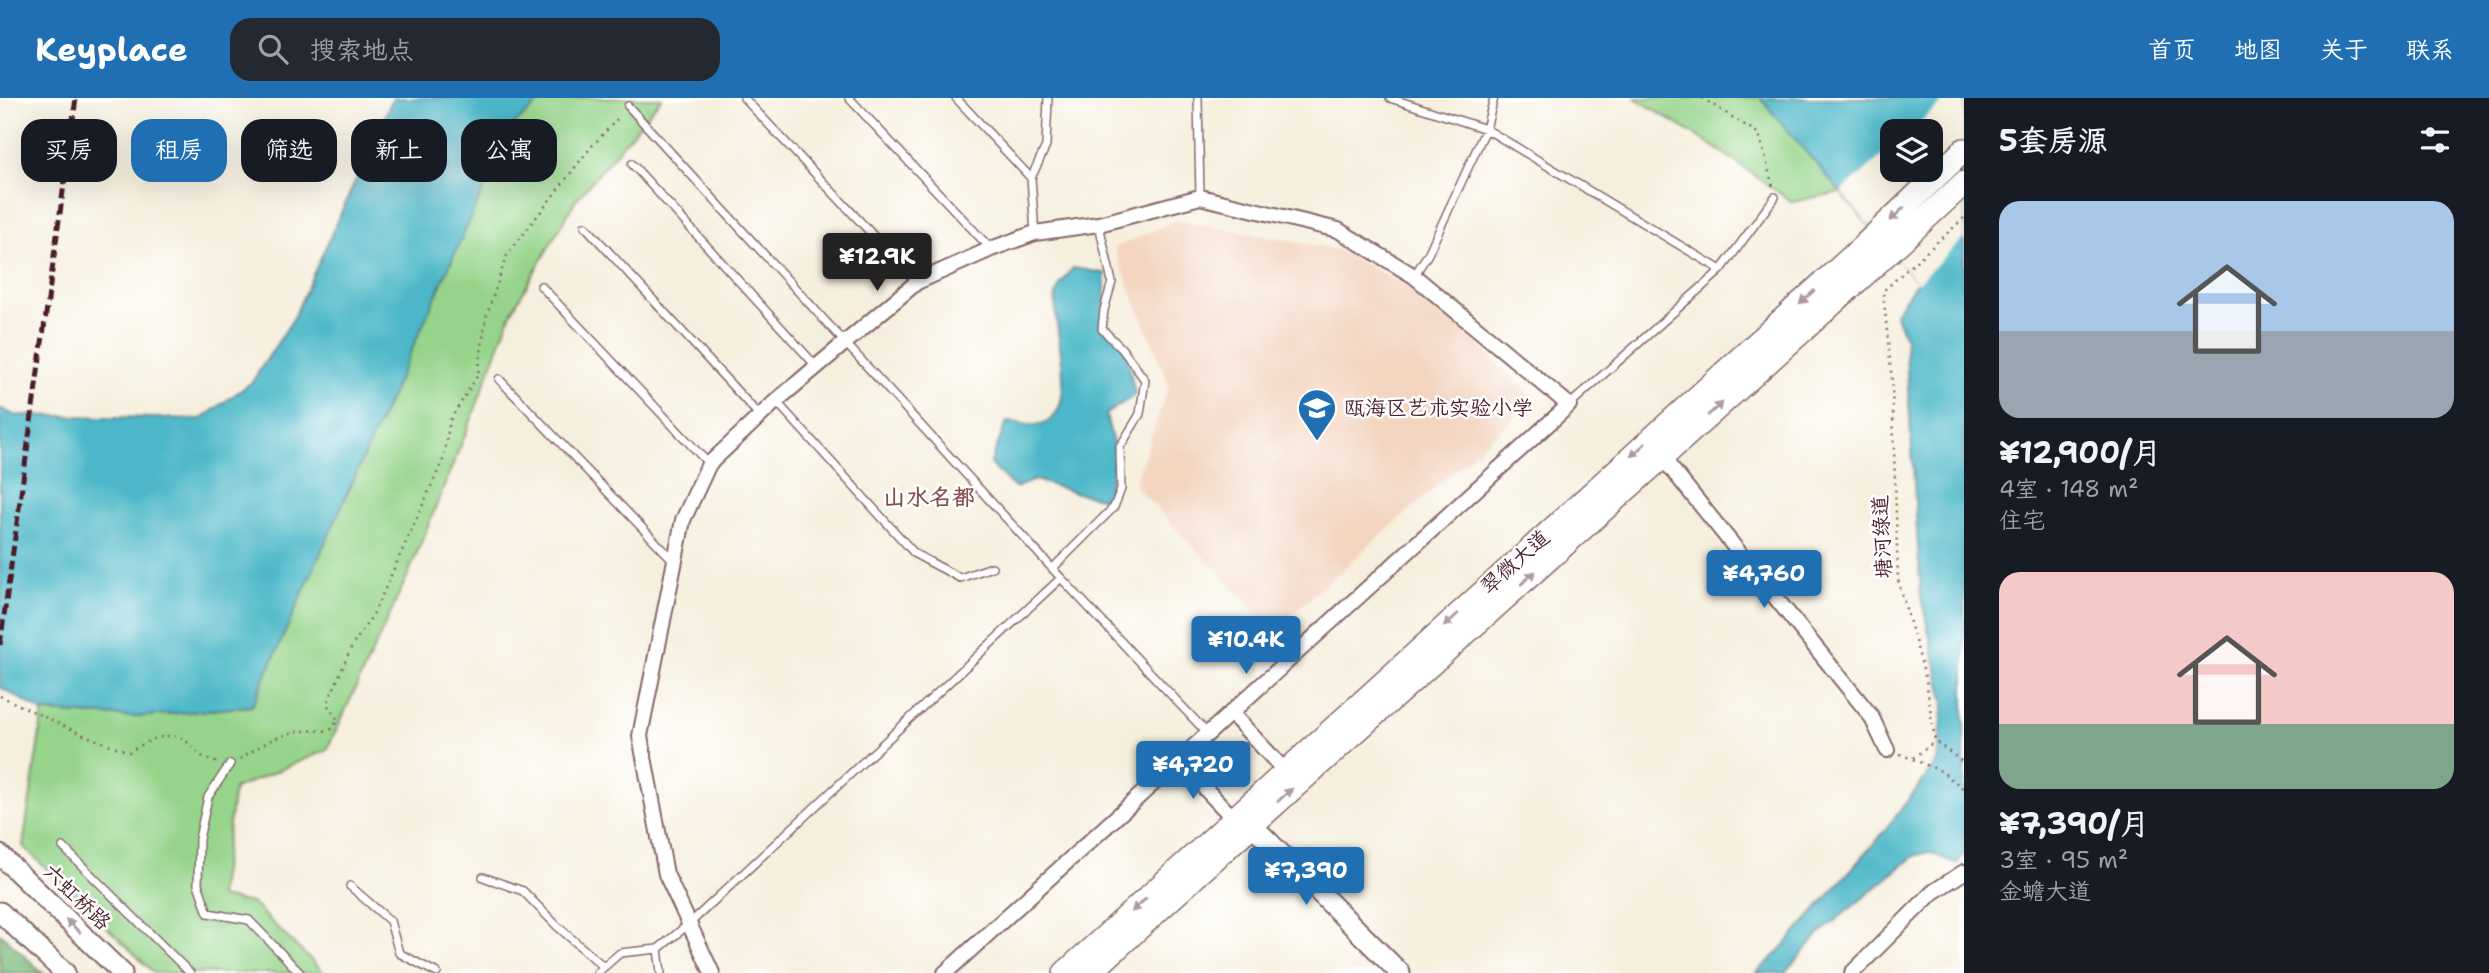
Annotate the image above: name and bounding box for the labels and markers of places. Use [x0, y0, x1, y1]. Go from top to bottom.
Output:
pin: ¥12.9K [820, 234, 934, 293]
school or university icon: 瓯海区艺术实验小学 [1296, 387, 1338, 442]
place label: 瓯海区艺术实验小学 [1344, 394, 1533, 422]
pin: ¥4,760 [1707, 550, 1821, 610]
pin: ¥10.4K [1189, 616, 1303, 676]
pin: ¥4,720 [1136, 742, 1250, 801]
pin: ¥7,390 [1249, 848, 1363, 907]

